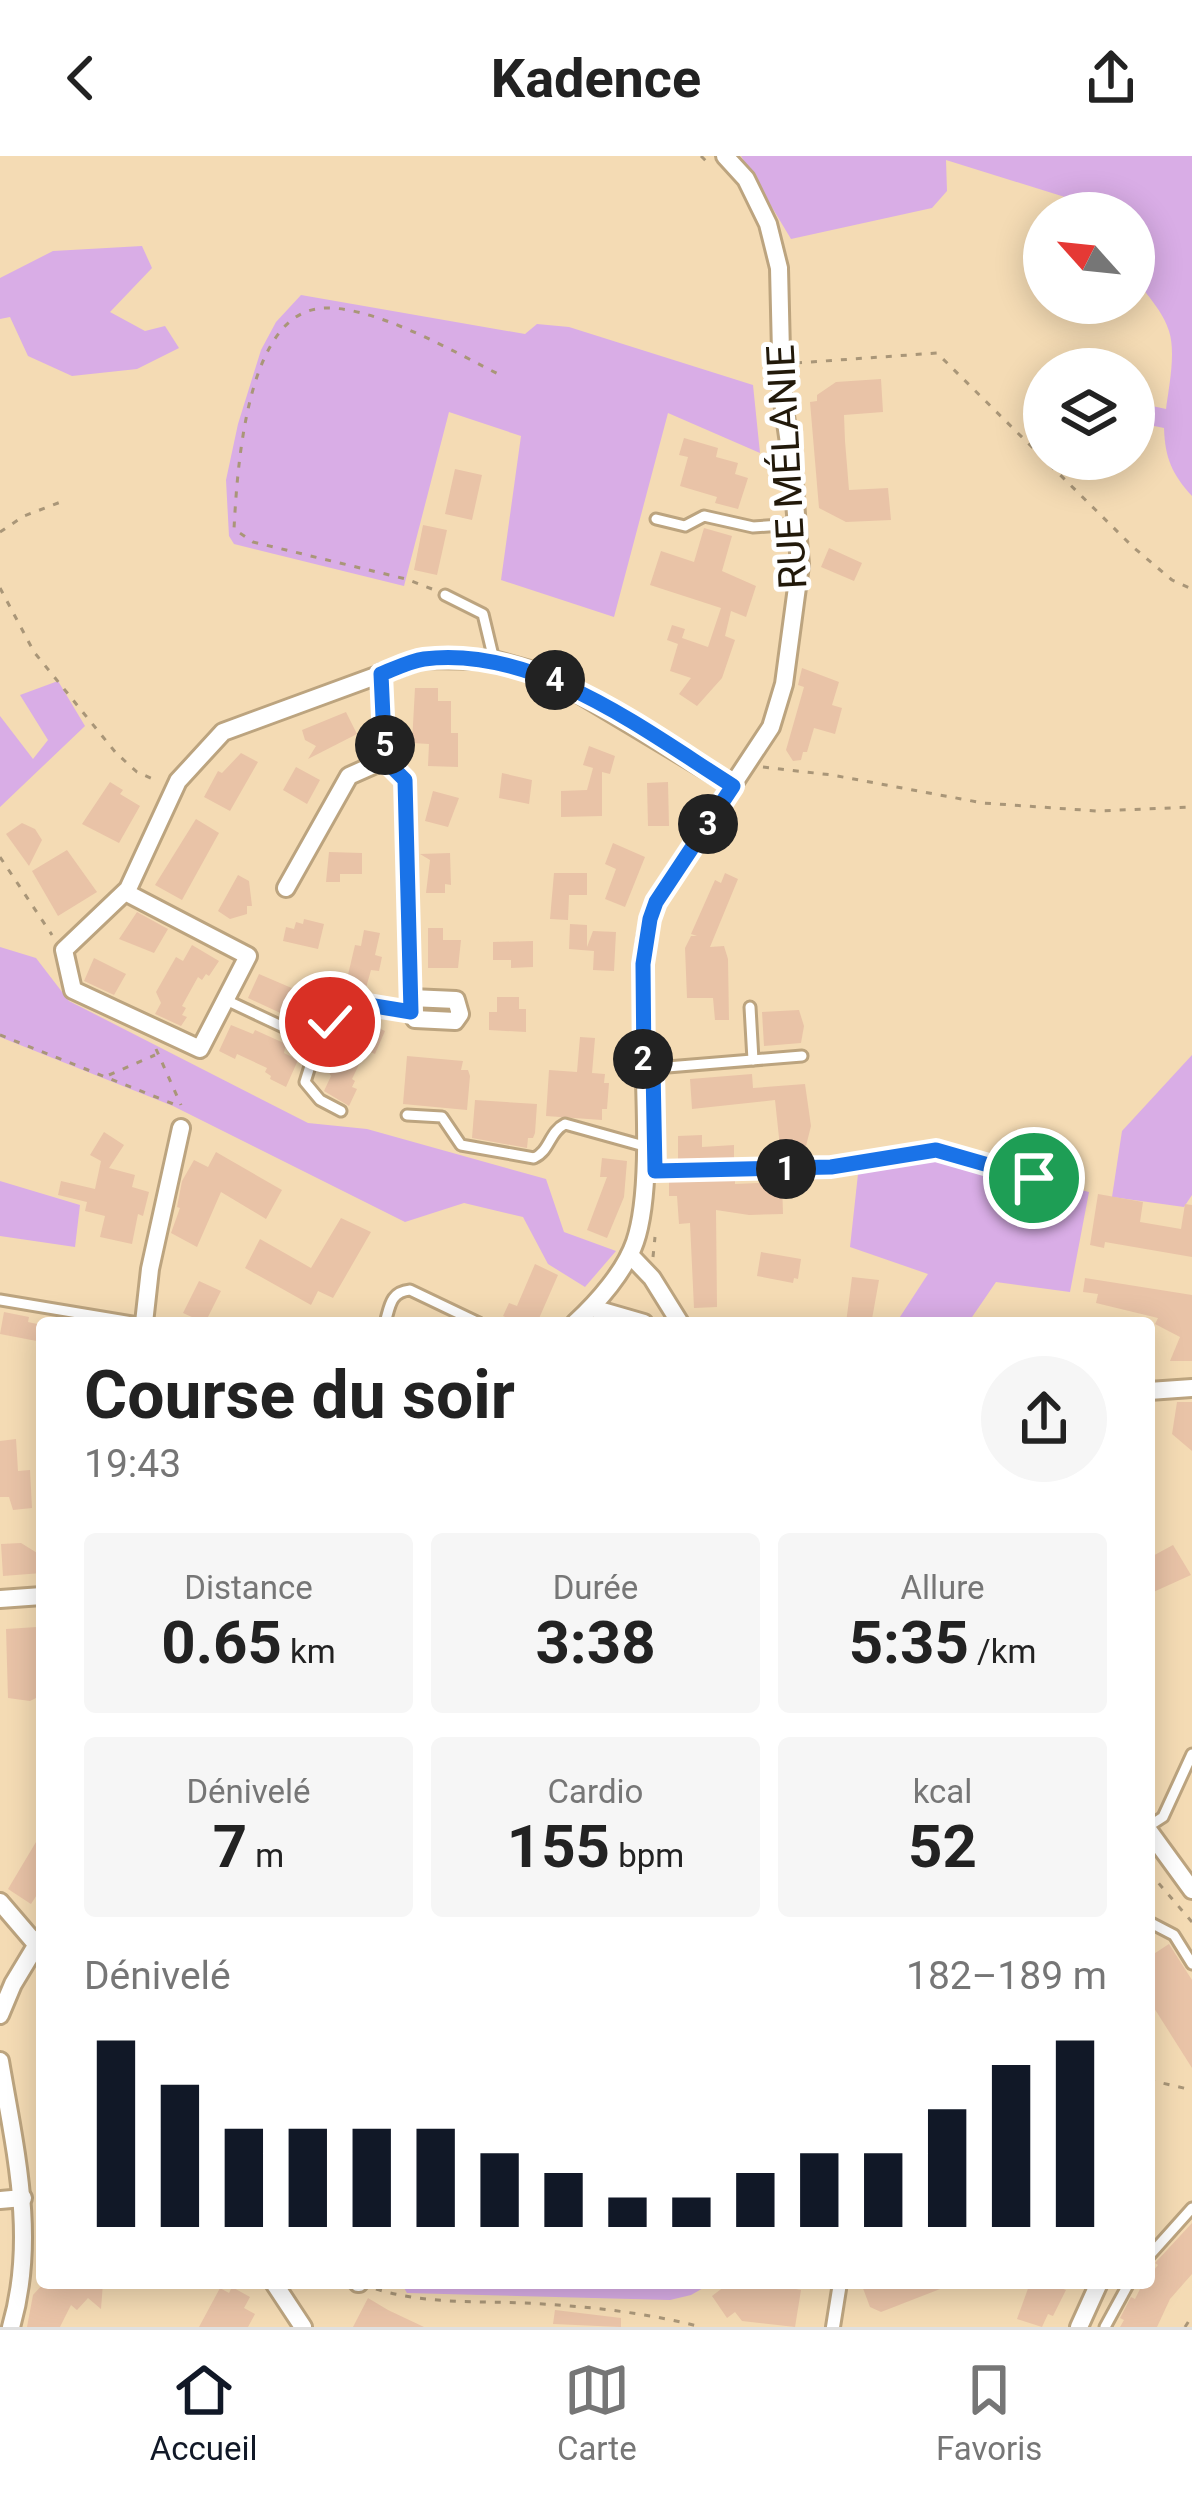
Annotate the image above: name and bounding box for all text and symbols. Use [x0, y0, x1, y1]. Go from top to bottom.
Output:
icon: back [48, 45, 114, 111]
icon: share [1078, 45, 1144, 111]
text: Kadence [491, 47, 701, 110]
north arrow [1023, 192, 1155, 324]
map controls [1023, 192, 1155, 480]
street label: RUE MÉLANIE [758, 344, 816, 590]
button: layers [1023, 348, 1155, 480]
pin: 4 [525, 650, 585, 710]
text: 4 [546, 660, 564, 699]
pin: 5 [355, 715, 415, 775]
text: 5 [376, 725, 394, 764]
pin: 3 [678, 794, 738, 854]
text: 3 [699, 804, 717, 843]
pin [279, 971, 381, 1073]
icon: check [297, 989, 363, 1055]
pin: 2 [613, 1029, 673, 1089]
text: 2 [634, 1039, 652, 1078]
pin [983, 1127, 1085, 1229]
pin: 1 [756, 1139, 816, 1199]
icon: arrive [1001, 1145, 1067, 1211]
text: 1 [777, 1149, 795, 1188]
button: share [981, 1356, 1107, 1482]
text: Course du soir [84, 1357, 515, 1434]
text: 19:43 [84, 1441, 181, 1487]
text: Distance [184, 1568, 313, 1607]
text: Durée [553, 1568, 638, 1607]
text: Allure [900, 1568, 985, 1607]
text: 0.65 [161, 1607, 282, 1678]
text: 3:38 [535, 1607, 656, 1678]
text: 5:35 [849, 1607, 969, 1678]
text: km [282, 1632, 336, 1671]
text: /km [969, 1632, 1036, 1671]
text: Dénivelé [186, 1772, 311, 1811]
text: Cardio [548, 1772, 643, 1811]
text: kcal [913, 1772, 972, 1811]
text: 7 [213, 1811, 247, 1882]
text: 155 [507, 1811, 610, 1882]
text: 52 [908, 1811, 977, 1882]
text: m [247, 1836, 284, 1875]
text: bpm [610, 1836, 684, 1875]
text: Dénivelé [84, 1953, 231, 1999]
text: 182–189 m [906, 1953, 1107, 1999]
tab: Accueil [150, 2357, 258, 2468]
tab: Carte [557, 2357, 637, 2468]
tab: Favoris [936, 2357, 1042, 2468]

